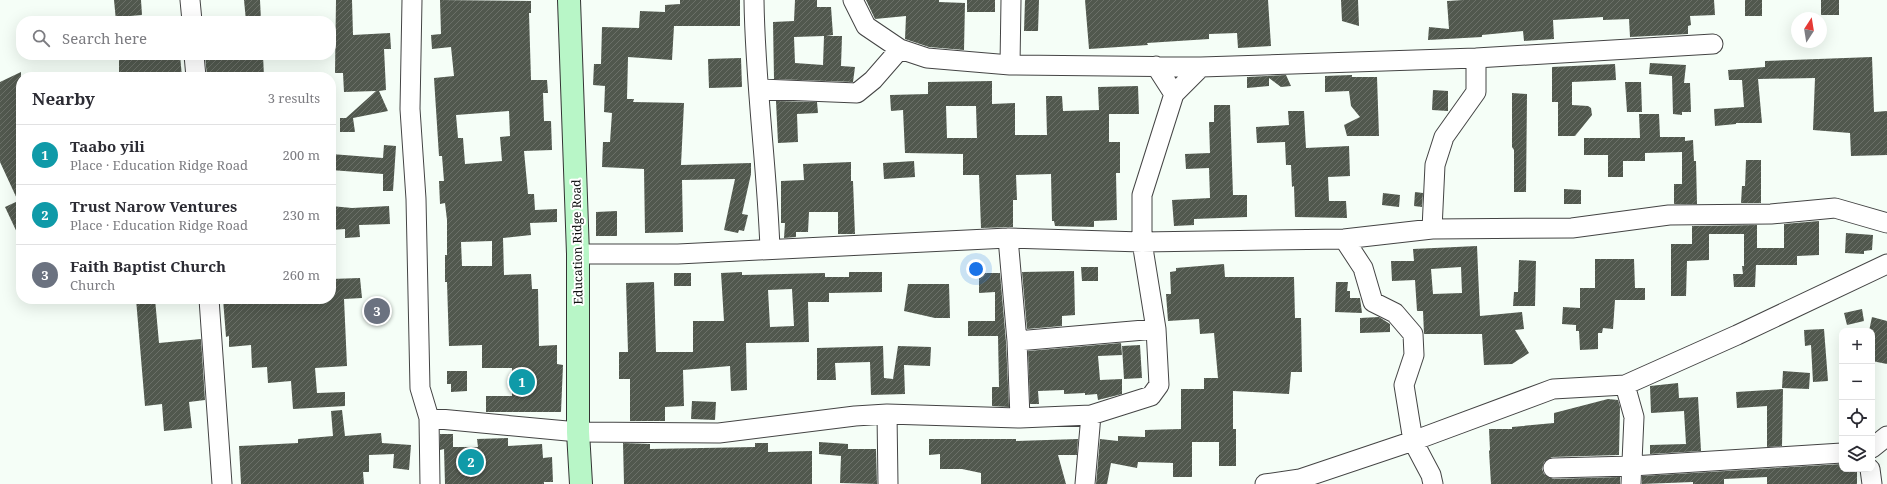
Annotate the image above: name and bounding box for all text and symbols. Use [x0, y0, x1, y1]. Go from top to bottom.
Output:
north arrow [1791, 12, 1827, 48]
search box [16, 16, 336, 60]
icon: search [30, 27, 52, 49]
text: Search here [62, 28, 147, 48]
text: Nearby [32, 87, 95, 110]
text: 3 results [268, 89, 320, 107]
text: Taabo yili [70, 136, 145, 156]
text: 1 [41, 146, 49, 164]
text: 200 m [283, 146, 320, 164]
text: Place · Education Ridge Road [70, 156, 248, 174]
street label: Education Ridge Road [567, 179, 587, 305]
text: Trust Narow Ventures [70, 196, 237, 216]
text: 2 [41, 206, 49, 224]
text: 230 m [283, 206, 320, 224]
text: Place · Education Ridge Road [70, 216, 248, 234]
text: Faith Baptist Church [70, 256, 226, 276]
your location [966, 259, 986, 279]
text: 3 [41, 266, 49, 284]
text: 260 m [283, 266, 320, 284]
text: Church [70, 276, 115, 294]
pin: 3 [364, 296, 390, 326]
map controls [1839, 328, 1875, 472]
button: + [1839, 328, 1875, 364]
button: − [1839, 364, 1875, 400]
pin: 1 [509, 367, 535, 397]
button: locate [1839, 400, 1875, 436]
button: layers [1839, 436, 1875, 472]
pin: 2 [458, 447, 484, 477]

